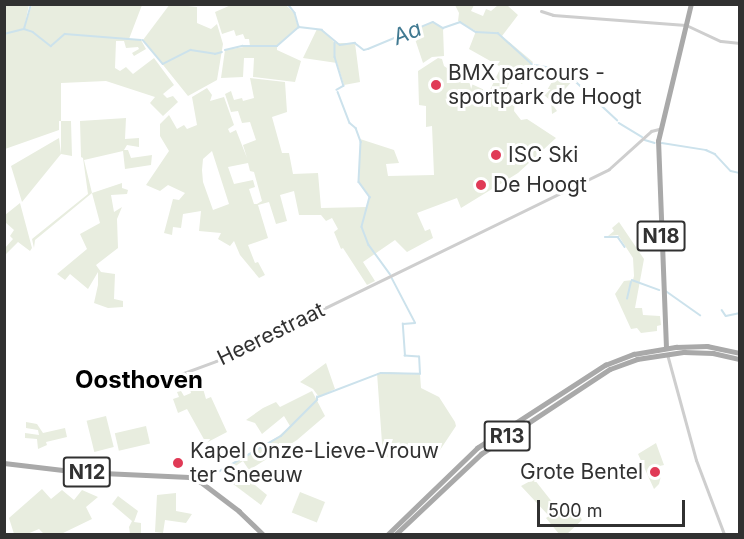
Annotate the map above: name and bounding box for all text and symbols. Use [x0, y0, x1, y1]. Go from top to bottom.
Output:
water label: Aa [389, 15, 425, 51]
place label: BMX parcours - sportpark de Hoogt [448, 60, 642, 110]
marker: BMX parcours - sportpark de Hoogt [429, 78, 443, 92]
place label: ISC Ski [508, 142, 578, 168]
marker: ISC Ski [489, 148, 503, 162]
place label: De Hoogt [493, 172, 587, 198]
marker: De Hoogt [474, 178, 488, 192]
road number: N18 [636, 219, 686, 253]
street label: Heerestraat [213, 297, 329, 371]
district label: Oosthoven [75, 366, 203, 394]
road number: R13 [483, 419, 531, 453]
place label: Kapel Onze-Lieve-Vrouw ter Sneeuw [190, 438, 439, 488]
road number: N12 [62, 455, 112, 489]
marker: Kapel Onze-Lieve-Vrouw ter Sneeuw [171, 456, 185, 470]
place label: Grote Bentel [520, 459, 643, 485]
marker: Grote Bentel [648, 465, 662, 479]
scale bar [540, 488, 688, 526]
text: 500 m [548, 500, 602, 521]

